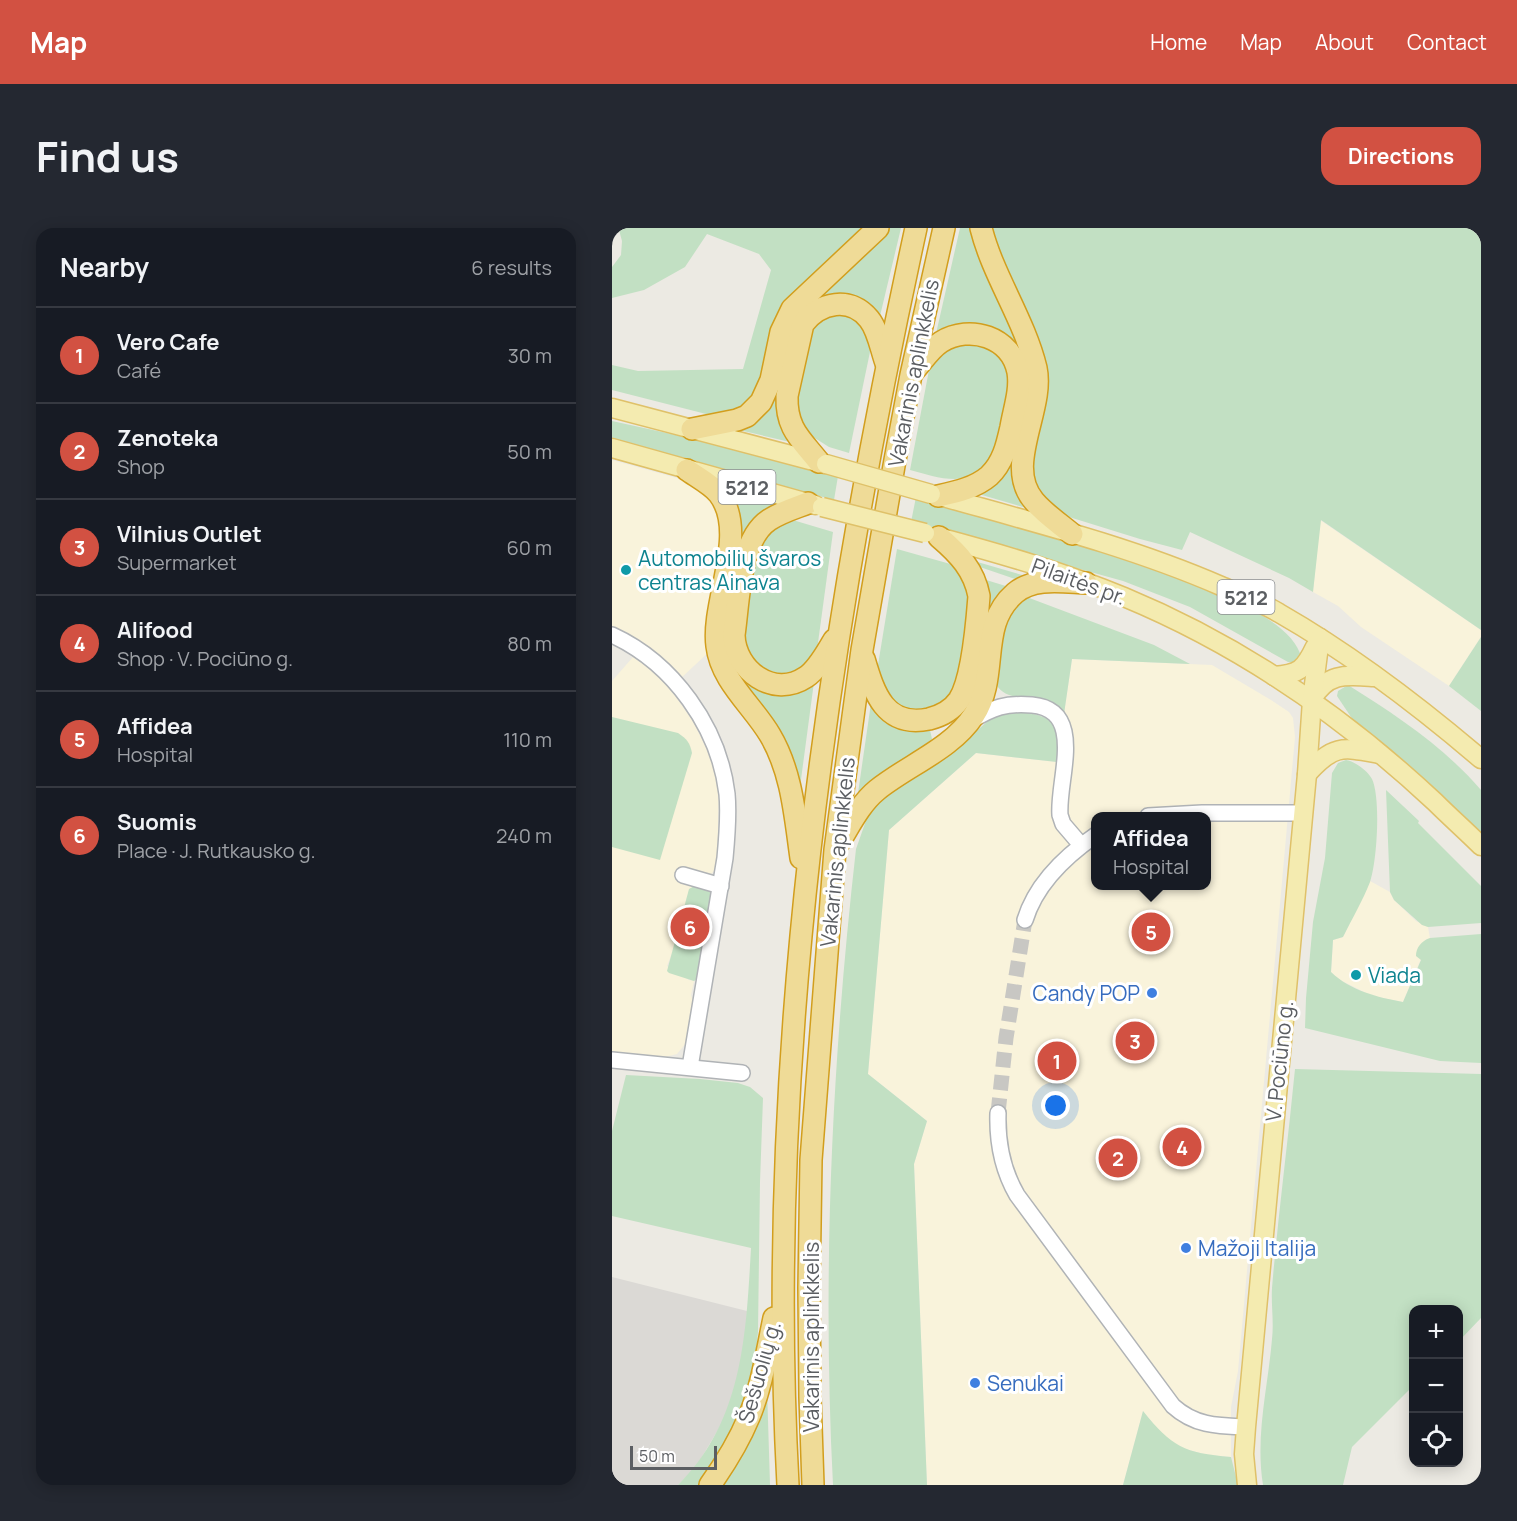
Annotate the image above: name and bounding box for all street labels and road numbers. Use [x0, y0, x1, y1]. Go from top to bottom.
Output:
street label: Vakarinis aplinkkelis [881, 277, 945, 469]
road number: 5212 [718, 470, 776, 504]
street label: Pilaitės pr. [1028, 551, 1130, 611]
road number: 5212 [1218, 580, 1274, 614]
street label: Vakarinis aplinkkelis [813, 756, 861, 948]
street label: V. Pociūno g. [1259, 999, 1299, 1123]
street label: Vakarinis aplinkkelis [797, 1242, 825, 1432]
street label: Šešuolių g. [731, 1317, 787, 1427]

